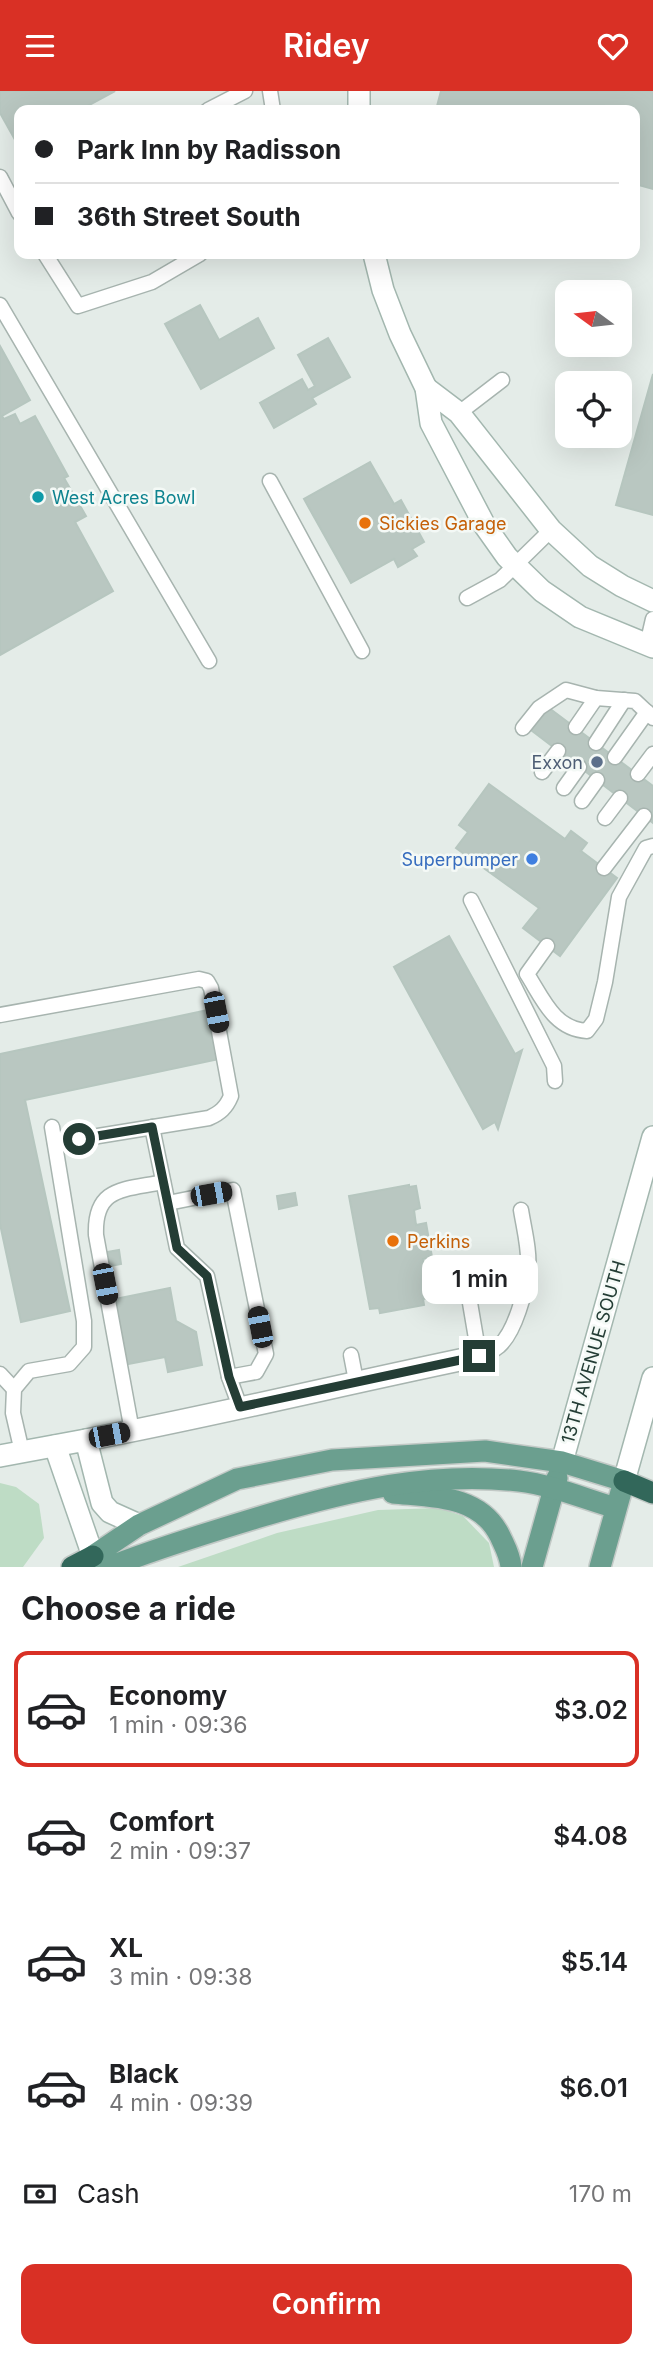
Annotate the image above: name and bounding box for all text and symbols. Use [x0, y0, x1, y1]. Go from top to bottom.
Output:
text: Ridey [283, 26, 370, 65]
icon: menu [21, 27, 59, 65]
icon: heart [594, 27, 632, 65]
text: Park Inn by Radisson [77, 134, 341, 165]
text: 36th Street South [77, 201, 301, 232]
north arrow [555, 280, 632, 357]
map controls [555, 280, 632, 448]
button: locate [555, 371, 632, 448]
place label: West Acres Bowl [52, 487, 195, 508]
marker: West Acres Bowl [30, 489, 46, 505]
place label: Sickies Garage [379, 513, 506, 534]
marker: Sickies Garage [357, 515, 373, 531]
place label: Exxon [532, 752, 583, 773]
marker: Exxon [589, 754, 605, 770]
place label: Superpumper [402, 849, 518, 870]
marker: Superpumper [524, 851, 540, 867]
car [202, 989, 231, 1035]
route start [63, 1123, 95, 1155]
car [189, 1180, 234, 1208]
place label: Perkins [407, 1231, 470, 1252]
marker: Perkins [385, 1233, 401, 1249]
callout: 1 min [421, 1255, 537, 1303]
street label: 13TH AVENUE SOUTH [557, 1258, 629, 1446]
car [91, 1261, 120, 1307]
text: 1 min [452, 1265, 508, 1293]
car [246, 1304, 275, 1350]
route end [463, 1340, 495, 1372]
car [87, 1421, 132, 1449]
text: Choose a ride [21, 1589, 236, 1628]
icon: car [25, 1678, 88, 1741]
text: Economy [109, 1680, 227, 1711]
text: $3.02 [554, 1694, 628, 1725]
text: 1 min · 09:36 [109, 1711, 248, 1739]
icon: car [25, 1804, 88, 1867]
text: Comfort [109, 1806, 214, 1837]
text: $4.08 [553, 1820, 628, 1851]
text: 2 min · 09:37 [109, 1837, 251, 1865]
icon: car [25, 1930, 88, 1993]
text: XL [109, 1932, 143, 1963]
text: $5.14 [561, 1946, 628, 1977]
text: 3 min · 09:38 [109, 1963, 252, 1991]
icon: car [25, 2056, 88, 2119]
text: Black [109, 2058, 179, 2089]
text: $6.01 [560, 2072, 628, 2103]
text: 4 min · 09:39 [109, 2089, 253, 2117]
icon: cash [21, 2175, 59, 2213]
text: Cash [77, 2178, 140, 2209]
text: 170 m [569, 2180, 632, 2208]
button: Confirm [21, 2264, 632, 2344]

